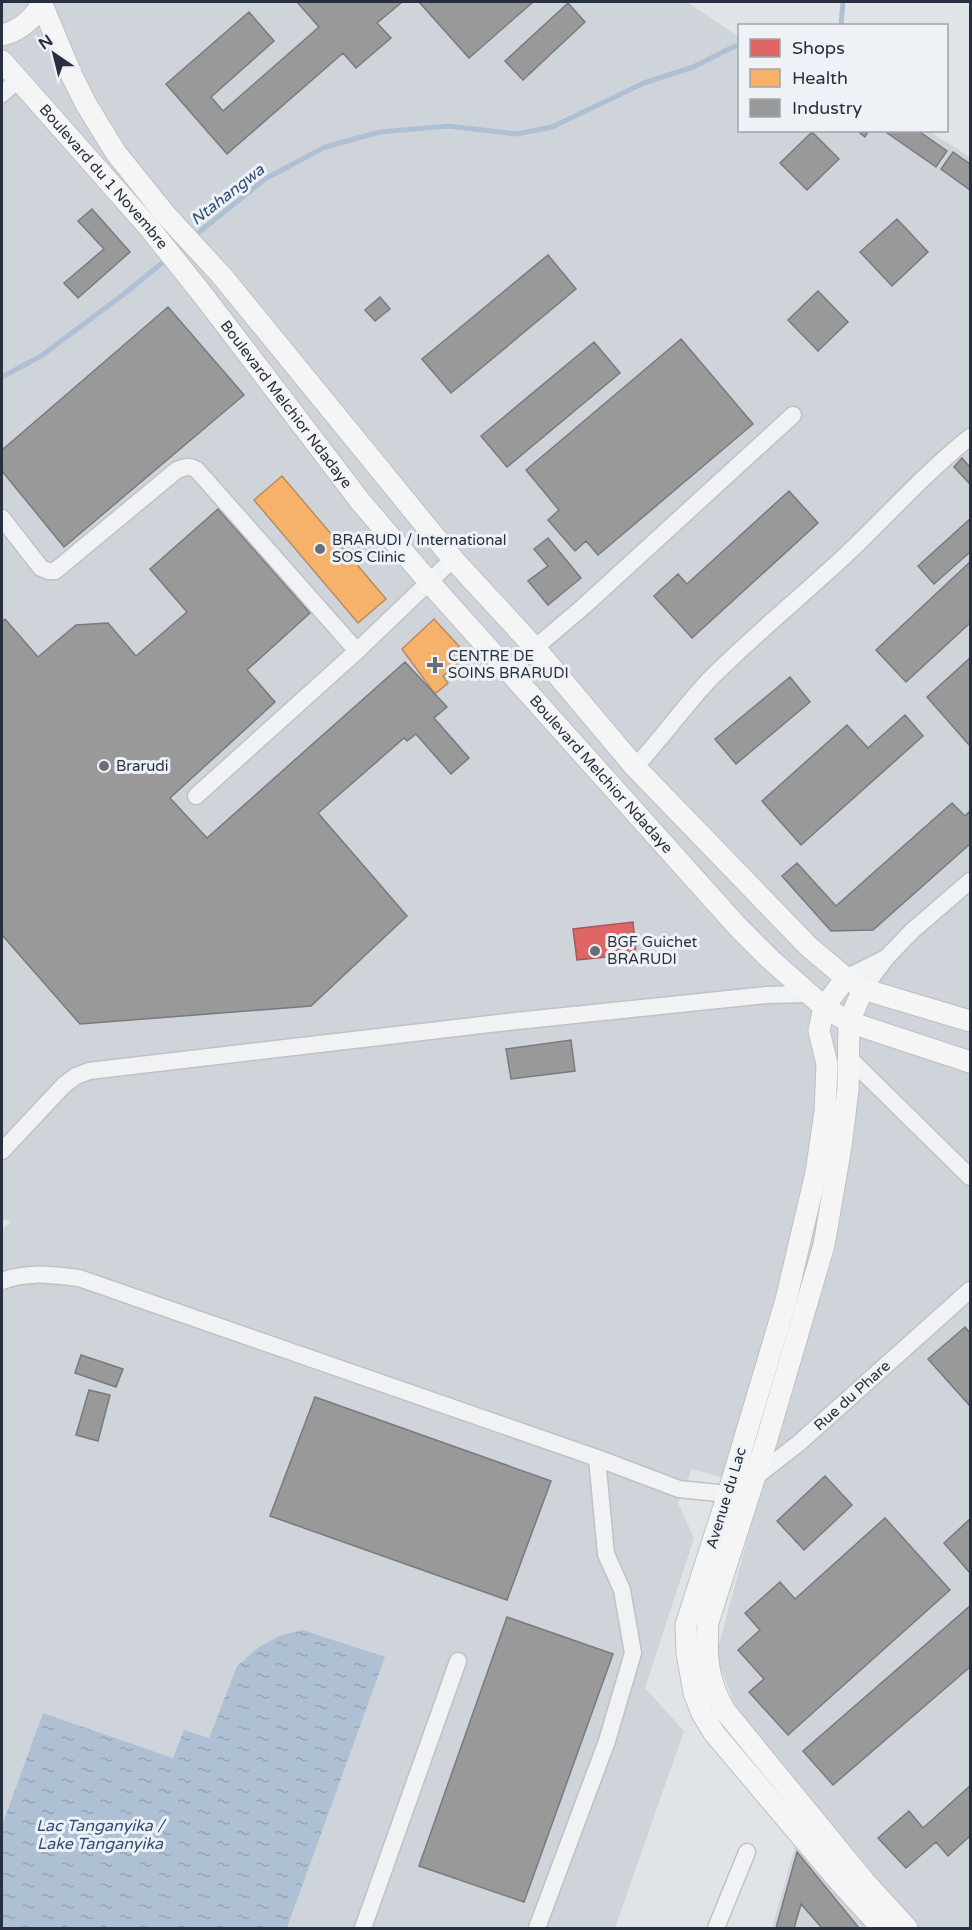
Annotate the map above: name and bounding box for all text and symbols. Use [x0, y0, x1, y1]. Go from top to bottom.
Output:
north arrow [24, 24, 84, 84]
legend [738, 24, 948, 132]
text: N [35, 31, 57, 54]
text: Shops [792, 37, 845, 59]
text: Health [792, 67, 848, 89]
text: Industry [792, 97, 863, 119]
street label: Boulevard du 1 Novembre [36, 101, 172, 253]
water label: Ntahangwa [187, 159, 269, 230]
street label: Boulevard Melchior Ndadaye [217, 317, 356, 492]
place label: BRARUDI / International SOS Clinic [332, 531, 507, 566]
marker: BRARUDI / International SOS Clinic [313, 542, 327, 556]
place label: CENTRE DE SOINS BRARUDI [448, 647, 569, 682]
marker: CENTRE DE SOINS BRARUDI [426, 656, 444, 674]
street label: Boulevard Melchior Ndadaye [526, 691, 677, 857]
place label: Brarudi [116, 757, 169, 775]
marker: Brarudi [97, 759, 111, 773]
place label: BGF Guichet BRARUDI [607, 933, 698, 968]
marker: BGF Guichet BRARUDI [588, 944, 602, 958]
street label: Rue du Phare [810, 1357, 894, 1434]
street label: Avenue du Lac [702, 1445, 750, 1551]
water label: Lac Tanganyika / Lake Tanganyika [36, 1816, 167, 1854]

